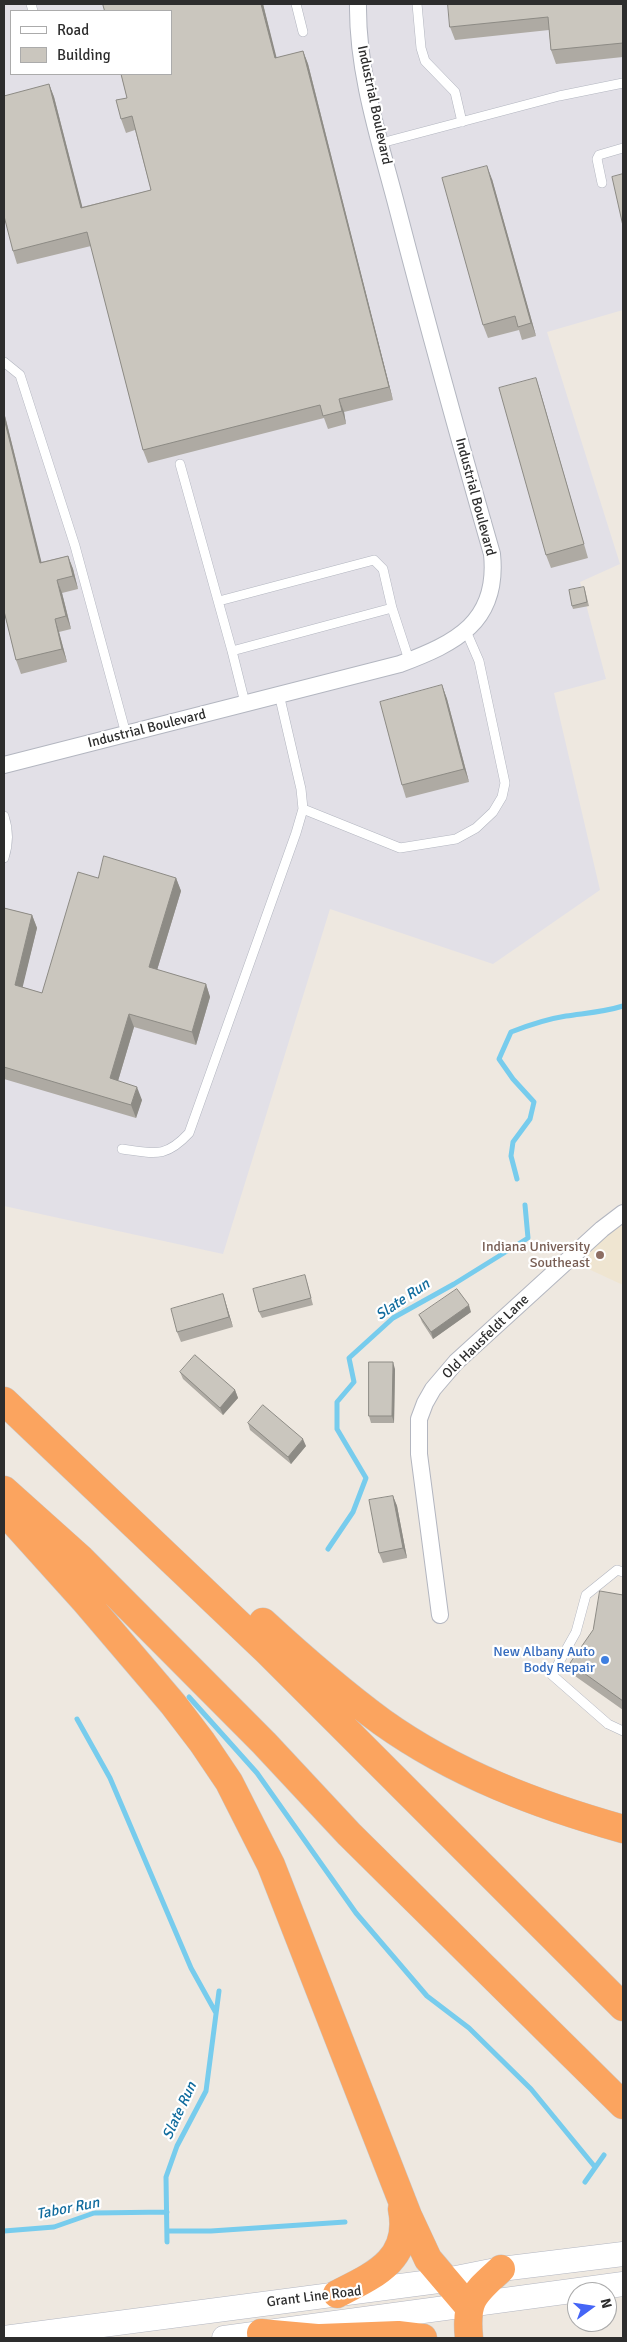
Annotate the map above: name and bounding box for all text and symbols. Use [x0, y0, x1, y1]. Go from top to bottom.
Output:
legend [10, 10, 172, 75]
text: Road [57, 21, 89, 39]
street label: Industrial Boulevard [353, 44, 395, 166]
text: Building [57, 46, 111, 64]
street label: Industrial Boulevard [451, 436, 499, 558]
street label: Industrial Boulevard [86, 706, 208, 752]
place label: Indiana University Southeast [482, 1239, 590, 1272]
marker: Indiana University Southeast [594, 1249, 606, 1261]
water label: Slate Run [373, 1275, 433, 1325]
street label: Old Hausfeldt Lane [439, 1291, 533, 1383]
place label: New Albany Auto Body Repair [493, 1644, 595, 1676]
marker: New Albany Auto Body Repair [599, 1654, 611, 1666]
water label: Slate Run [159, 2079, 201, 2143]
water label: Tabor Run [35, 2194, 101, 2224]
north arrow [567, 2282, 617, 2332]
street label: Grant Line Road [266, 2283, 362, 2311]
text: N [597, 2297, 615, 2310]

